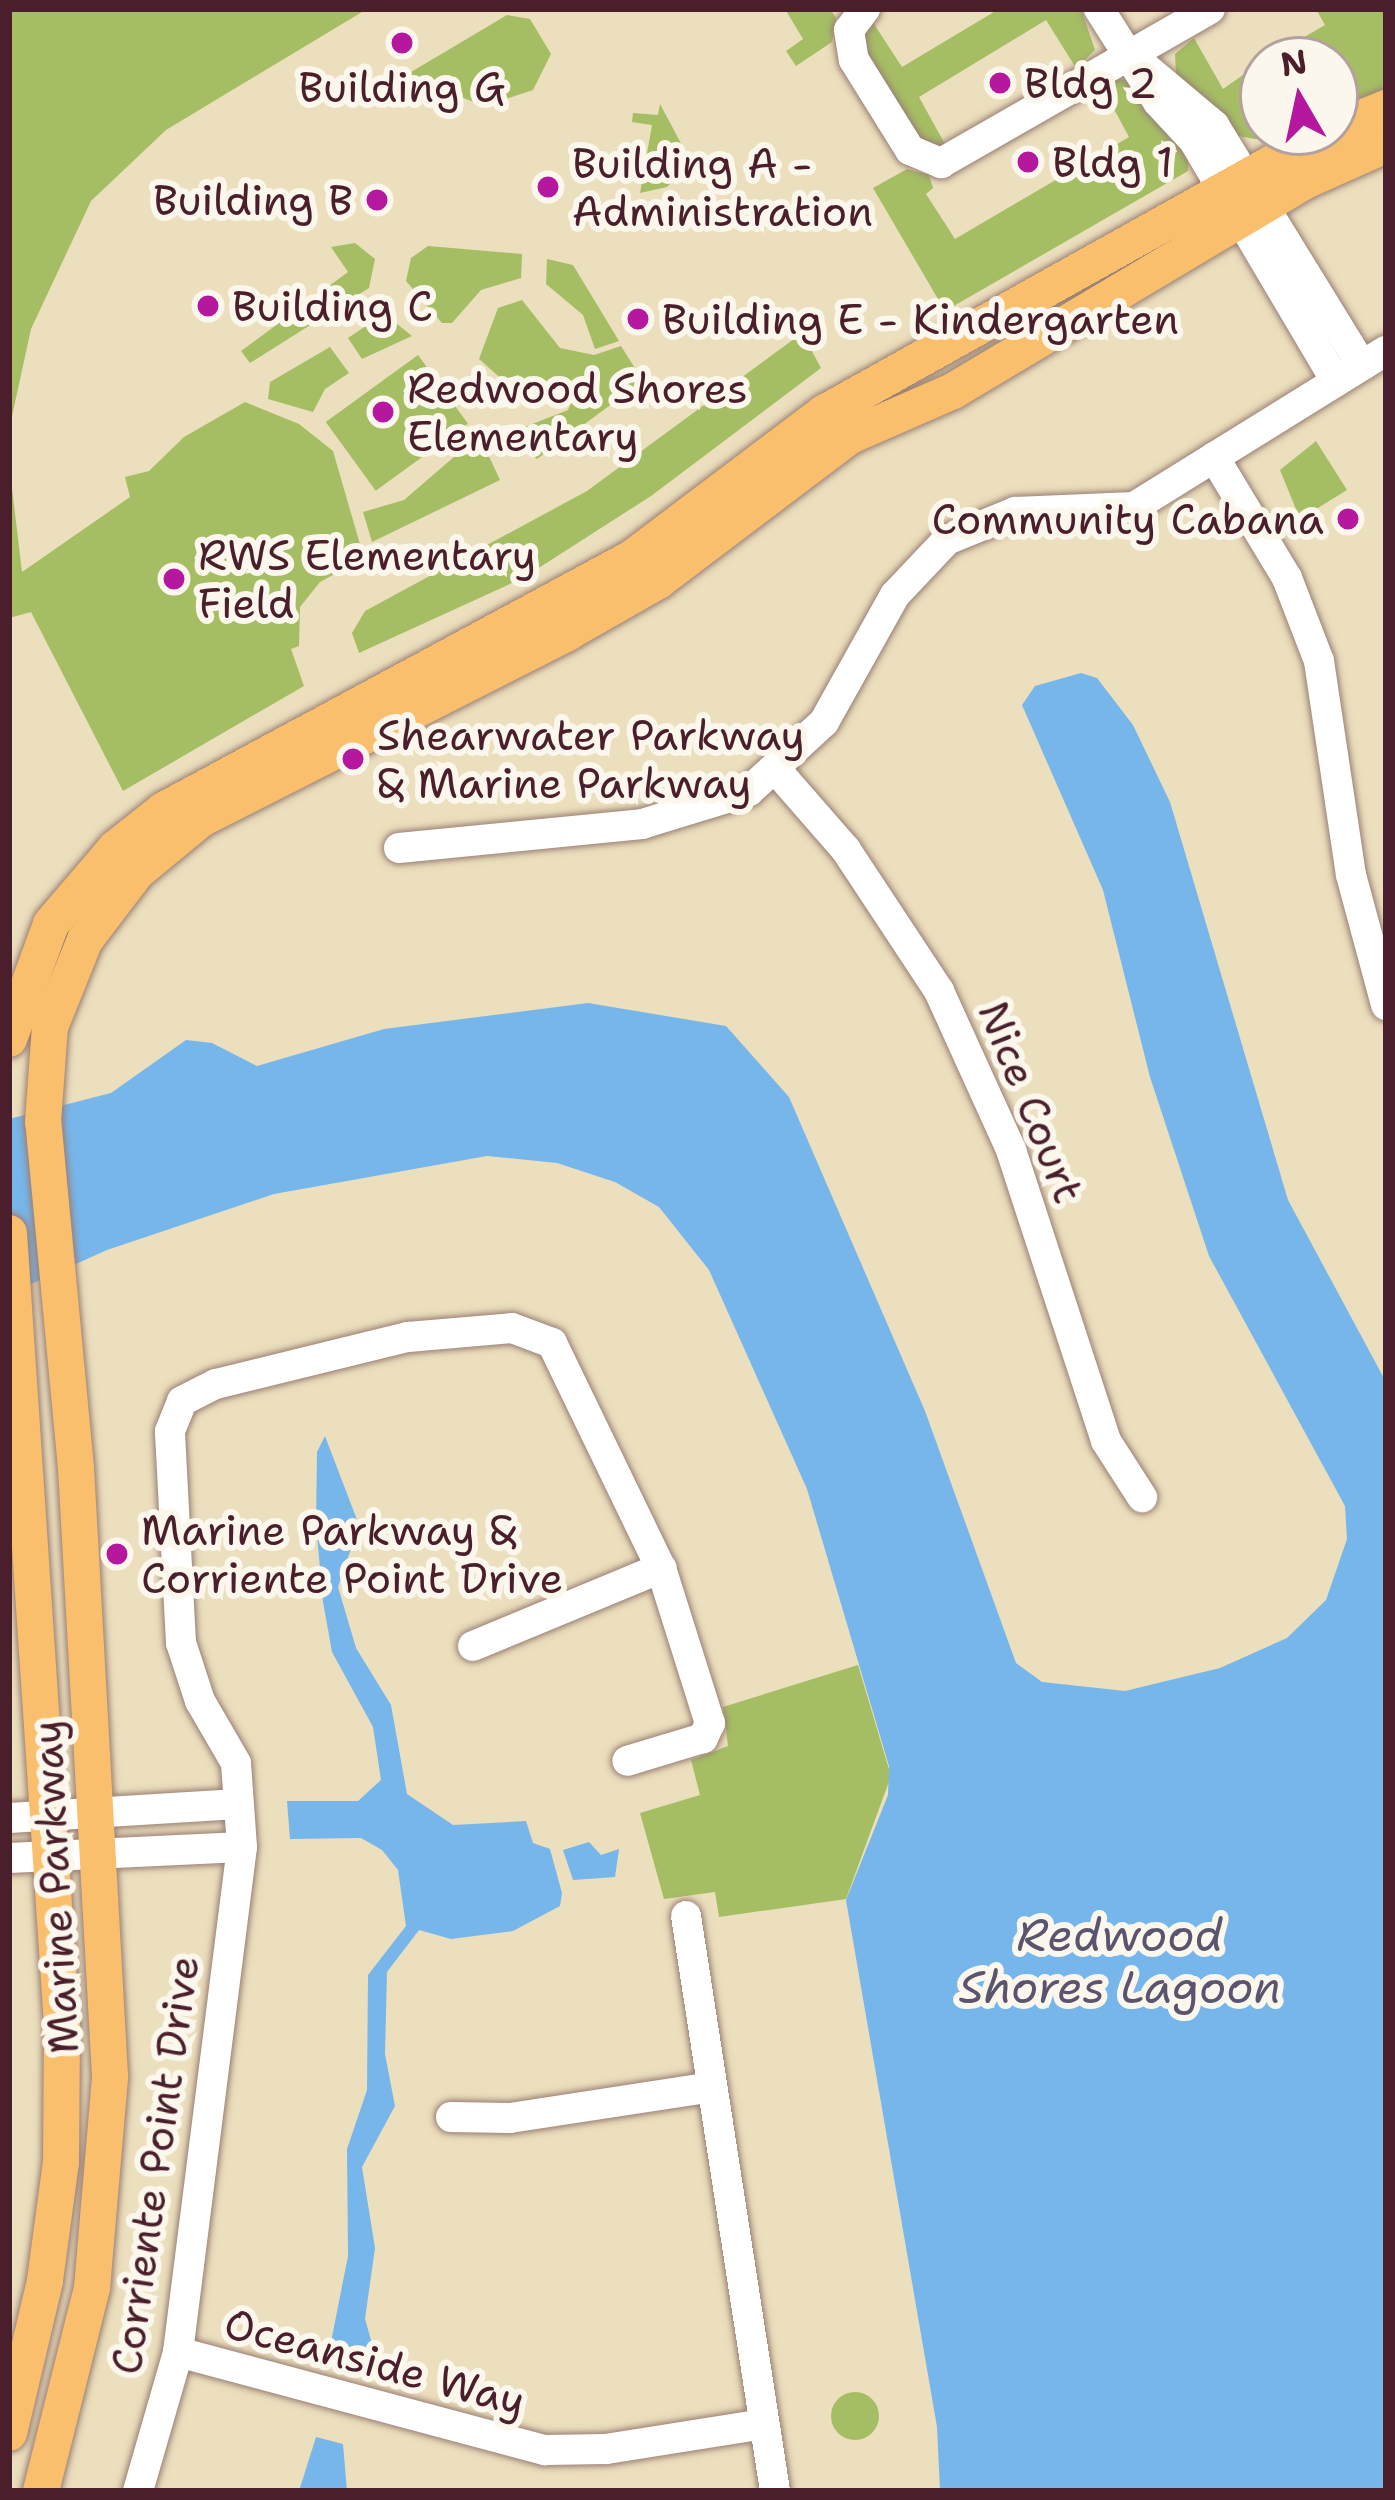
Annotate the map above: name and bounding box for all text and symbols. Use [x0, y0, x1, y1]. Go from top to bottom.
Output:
marker: Building G [389, 30, 415, 56]
north arrow [1239, 36, 1359, 156]
text: N [1277, 39, 1310, 87]
place label: Bldg 2 [1024, 58, 1157, 108]
place label: Building G [299, 62, 505, 112]
marker: Bldg 2 [987, 70, 1013, 96]
place label: Bldg 1 [1052, 137, 1174, 187]
place label: Building A - Administration [572, 138, 873, 237]
marker: Bldg 1 [1015, 149, 1041, 175]
marker: Building A - Administration [535, 174, 561, 200]
place label: Building B [153, 175, 353, 225]
marker: Building B [364, 187, 390, 213]
place label: Building C [232, 281, 433, 331]
marker: Building C [195, 293, 221, 319]
place label: Building E - Kindergarten [662, 294, 1179, 344]
marker: Building E - Kindergarten [625, 306, 651, 332]
place label: Redwood Shores Elementary [407, 363, 748, 462]
marker: Redwood Shores Elementary [370, 399, 396, 425]
place label: Community Cabana [931, 494, 1324, 544]
marker: Community Cabana [1335, 506, 1361, 532]
place label: RWS Elementary Field [198, 530, 536, 628]
marker: RWS Elementary Field [161, 566, 187, 592]
place label: Shearwater Parkway & Marine Parkway [377, 710, 805, 808]
marker: Shearwater Parkway & Marine Parkway [340, 746, 366, 772]
street label: Nice Court [968, 994, 1094, 1210]
place label: Marine Parkway & Corriente Point Drive [141, 1505, 563, 1604]
marker: Marine Parkway & Corriente Point Drive [104, 1541, 130, 1567]
street label: Marine Parkway [21, 1719, 89, 2055]
water label: Redwood Shores Lagoon [959, 1909, 1281, 2015]
street label: Corriente Point Drive [101, 1952, 209, 2378]
street label: Oceanside Way [219, 2298, 531, 2426]

